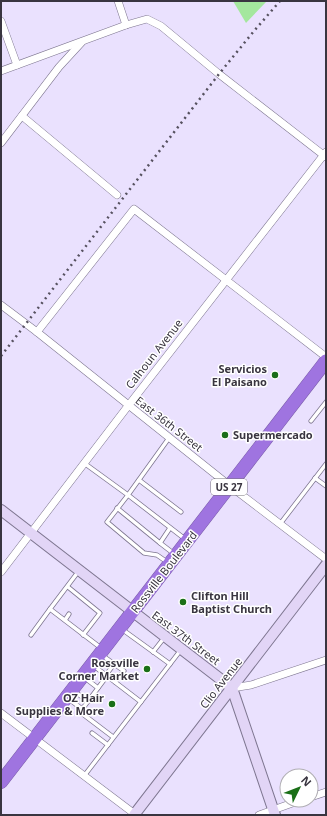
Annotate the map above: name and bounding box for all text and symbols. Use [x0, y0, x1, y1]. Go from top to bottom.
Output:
street label: Calhoun Avenue [122, 316, 186, 392]
place label: Servicios El Paisano [212, 361, 267, 389]
marker: Servicios El Paisano [270, 370, 280, 380]
street label: East 36th Street [133, 393, 206, 455]
place label: Supermercado [233, 427, 313, 442]
marker: Supermercado [220, 430, 230, 440]
road number: US 27 [211, 479, 247, 495]
street label: Rossville Boulevard [127, 528, 200, 616]
place label: Clifton Hill Baptist Church [191, 588, 272, 616]
marker: Clifton Hill Baptist Church [178, 597, 188, 607]
street label: East 37th Street [149, 607, 223, 668]
street label: Clio Avenue [196, 654, 245, 711]
place label: Rossville Corner Market [59, 655, 139, 683]
marker: Rossville Corner Market [142, 664, 152, 674]
place label: OZ Hair Supplies & More [16, 690, 104, 718]
marker: OZ Hair Supplies & More [107, 699, 117, 709]
north arrow [279, 768, 319, 808]
text: N [298, 772, 315, 789]

